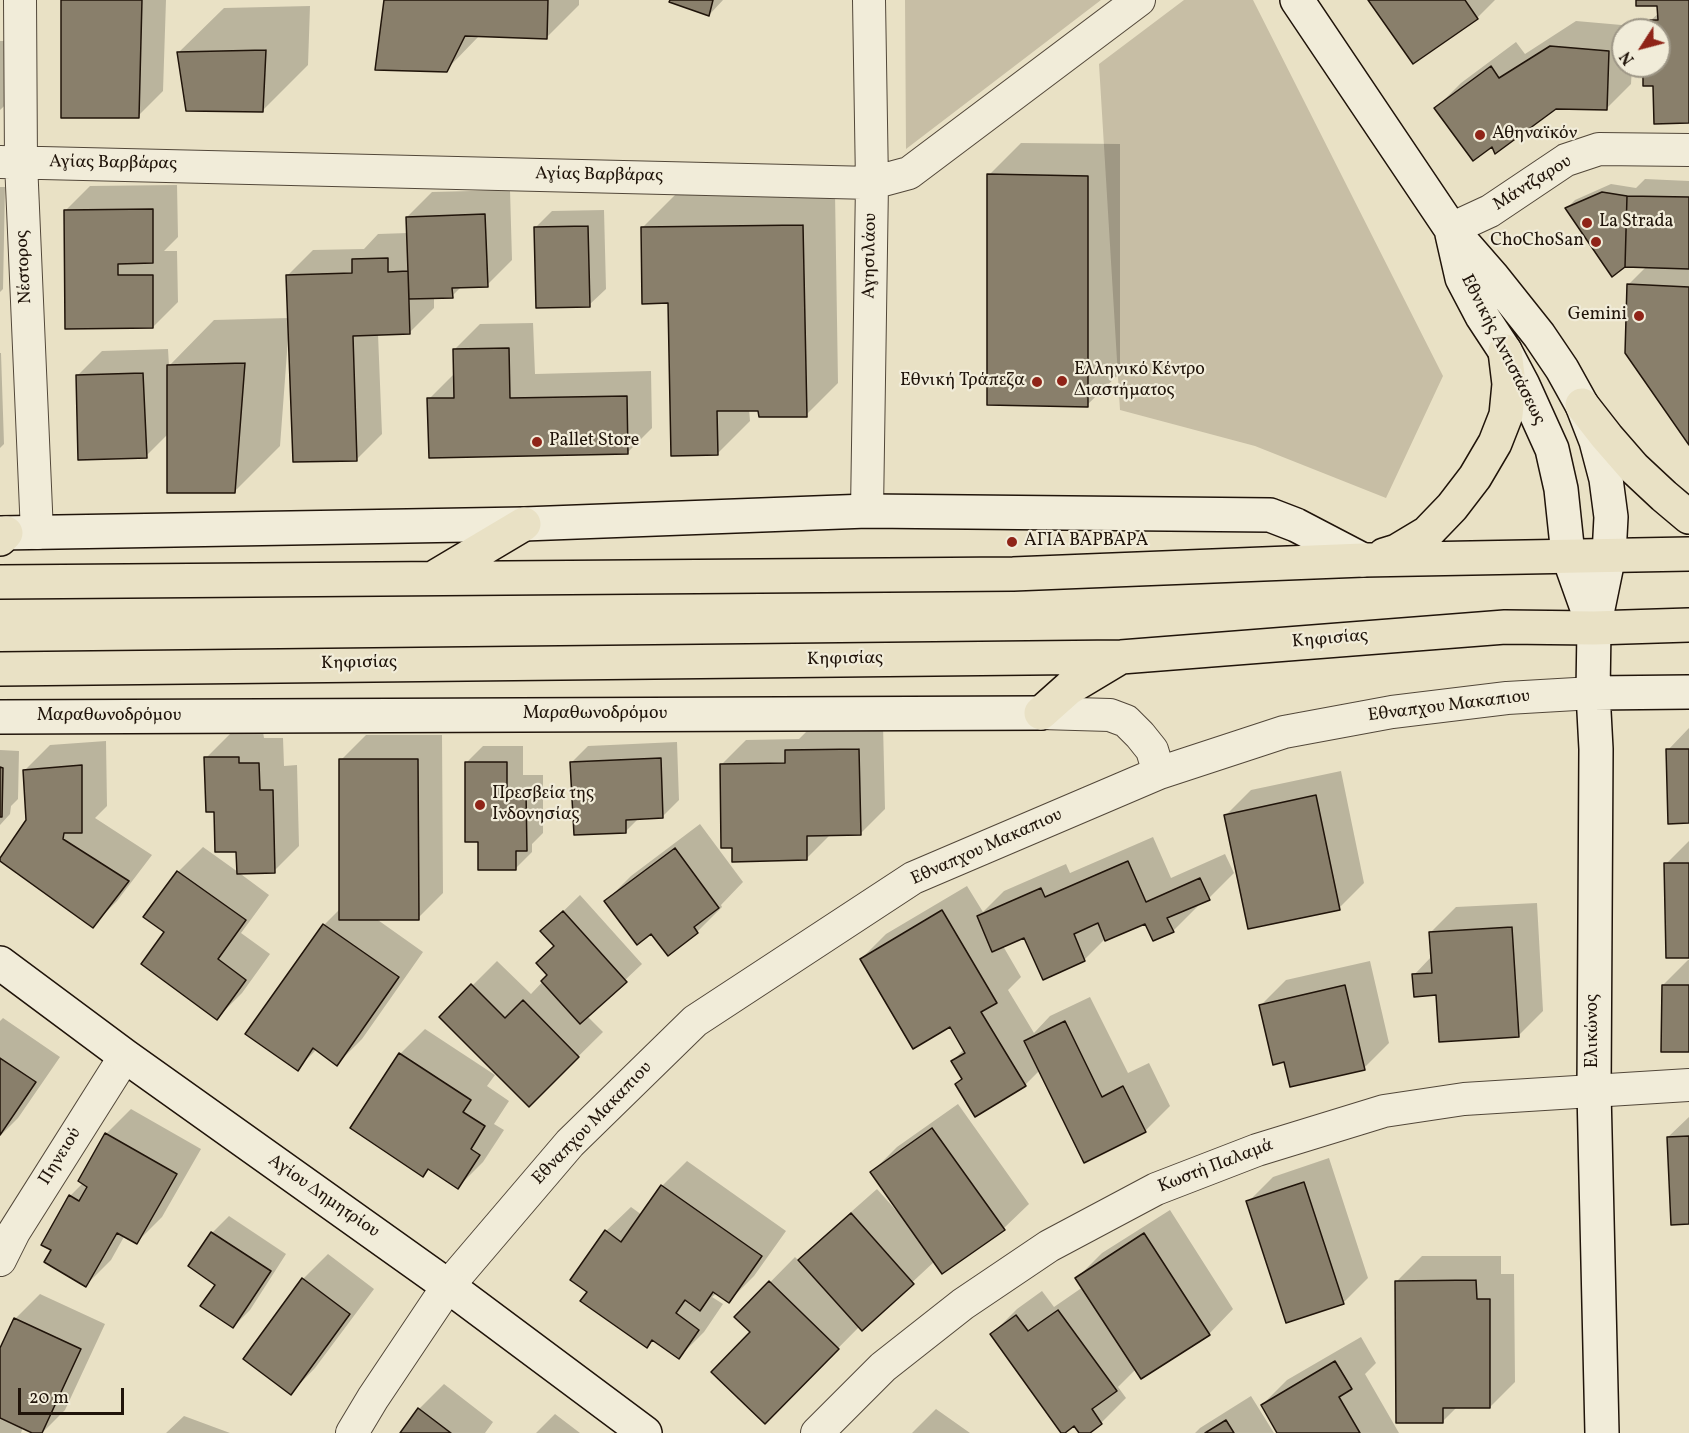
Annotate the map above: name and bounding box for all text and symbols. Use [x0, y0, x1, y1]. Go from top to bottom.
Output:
north arrow [1611, 18, 1671, 78]
text: N [1616, 46, 1640, 69]
place label: Αθηναϊκόν [1492, 124, 1577, 146]
marker: Αθηναϊκόν [1473, 128, 1487, 142]
street label: Μάντζαρου [1490, 151, 1576, 217]
street label: Αγίας Βαρβάρας [49, 152, 177, 176]
street label: Αγίας Βαρβάρας [535, 164, 663, 188]
place label: La Strada [1599, 212, 1674, 234]
street label: Αγησιλάου [859, 213, 883, 299]
marker: La Strada [1580, 216, 1594, 230]
street label: Νέστορος [12, 230, 38, 304]
place label: ChoChoSan [1490, 231, 1584, 253]
marker: ChoChoSan [1589, 235, 1603, 249]
street label: Εθνικής Αντιστάσεως [1455, 271, 1549, 429]
place label: Gemini [1568, 305, 1627, 327]
marker: Gemini [1632, 309, 1646, 323]
place label: Ελληνικό Κέντρο Διαστήματος [1074, 360, 1205, 403]
place label: Εθνική Τράπεζα [900, 371, 1025, 393]
marker: Ελληνικό Κέντρο Διαστήματος [1055, 374, 1069, 388]
marker: Εθνική Τράπεζα [1030, 375, 1044, 389]
place label: Pallet Store [549, 431, 639, 453]
marker: Pallet Store [530, 435, 544, 449]
place label: ΑΓΙΑ ΒΑΡΒΑΡΑ [1024, 531, 1148, 553]
marker: ΑΓΙΑ ΒΑΡΒΑΡΑ [1005, 535, 1019, 549]
street label: Κηφισίας [1291, 626, 1369, 654]
street label: Κηφισίας [807, 649, 883, 671]
street label: Κηφισίας [321, 653, 397, 675]
street label: Εθναπχου Μακαπιου [1367, 686, 1531, 728]
street label: Μαραθωνοδρόμου [523, 704, 667, 726]
street label: Μαραθωνοδρόμου [37, 706, 181, 728]
place label: Πρεσβεία της Ινδονησίας [492, 784, 594, 826]
marker: Πρεσβεία της Ινδονησίας [473, 798, 487, 812]
street label: Εθναπχου Μακαπιου [908, 805, 1066, 891]
street label: Ελικώνος [1583, 994, 1605, 1068]
street label: Εθναπχου Μακαπιου [529, 1058, 657, 1190]
street label: Πηνειού [35, 1124, 87, 1190]
street label: Κωστή Παλαμά [1155, 1135, 1277, 1199]
street label: Αγίου Δημητρίου [263, 1151, 383, 1243]
scale bar [21, 1376, 128, 1414]
text: 20 m [29, 1386, 69, 1411]

